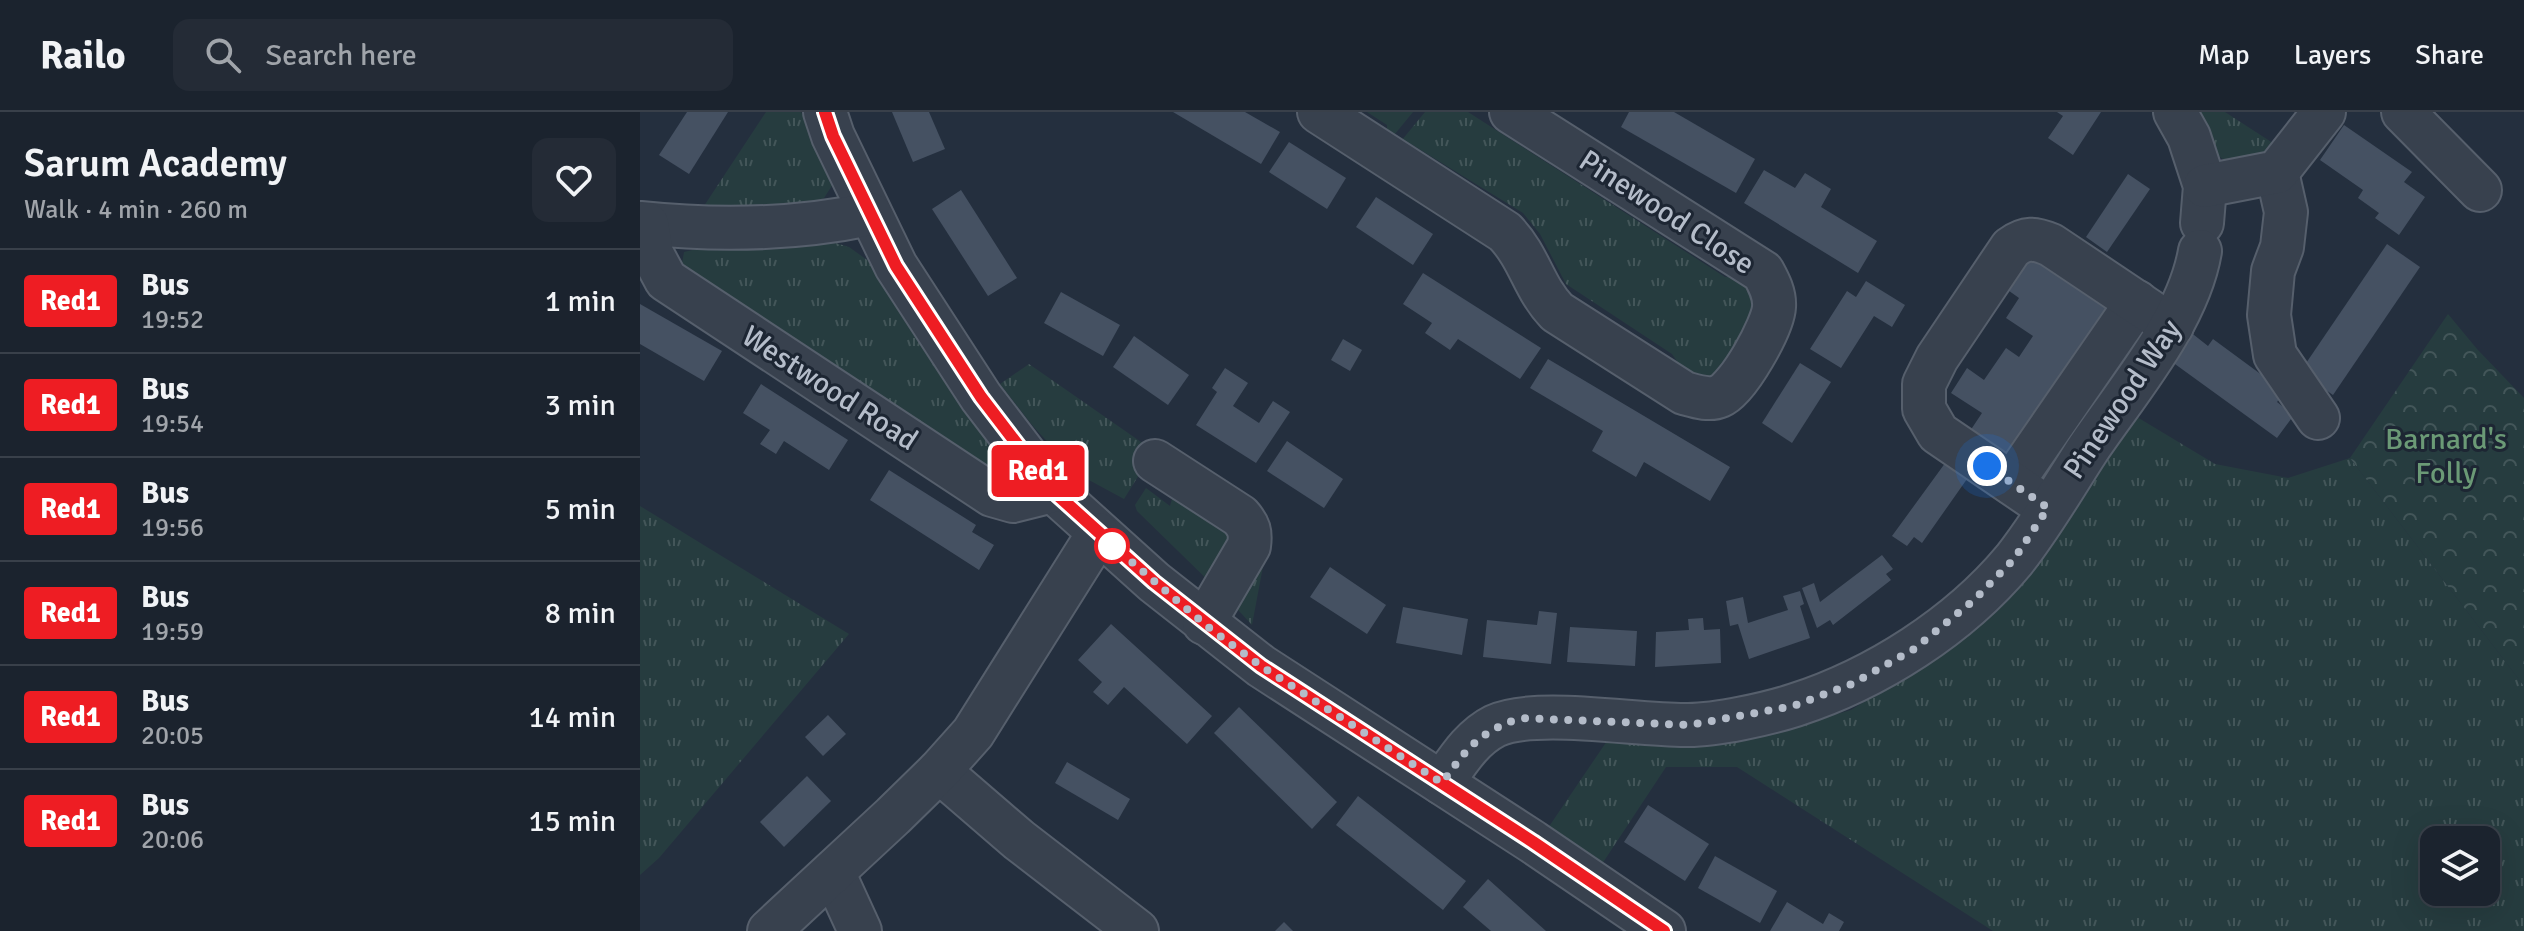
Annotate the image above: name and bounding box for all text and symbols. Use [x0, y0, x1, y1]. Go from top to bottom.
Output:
search box [173, 19, 733, 91]
text: Railo [40, 32, 125, 79]
icon: search [201, 33, 245, 77]
text: Search here [265, 37, 417, 74]
text: Map [2198, 38, 2250, 72]
text: Layers [2294, 38, 2371, 72]
text: Share [2415, 38, 2484, 72]
button: heart [532, 138, 616, 222]
text: Sarum Academy [24, 140, 287, 187]
street label: Pinewood Close [1572, 142, 1761, 283]
text: Walk · 4 min · 260 m [24, 194, 248, 226]
text: Bus [141, 267, 189, 304]
text: 1 min [545, 283, 616, 320]
text: Red1 [40, 284, 101, 318]
text: 19:52 [141, 304, 204, 336]
street label: Pinewood Way [2056, 312, 2189, 486]
street label: Westwood Road [735, 318, 925, 459]
text: Bus [141, 371, 189, 408]
text: 3 min [545, 387, 616, 424]
text: Red1 [40, 388, 101, 422]
text: 19:54 [141, 408, 204, 440]
park label: Barnard's Folly [2385, 421, 2507, 492]
line badge: Red1 [982, 445, 1094, 497]
your location [1967, 446, 2007, 486]
text: Red1 [1008, 454, 1068, 488]
text: Bus [141, 475, 189, 512]
text: 5 min [545, 491, 616, 528]
text: Red1 [40, 492, 101, 526]
text: 19:56 [141, 512, 204, 544]
unlabelled marker [1095, 529, 1129, 563]
text: Bus [141, 579, 189, 616]
text: 8 min [545, 595, 616, 632]
text: Red1 [40, 596, 101, 630]
text: 19:59 [141, 616, 204, 648]
text: Bus [141, 683, 189, 720]
text: 14 min [529, 699, 616, 736]
text: Red1 [40, 700, 101, 734]
text: 20:05 [141, 720, 204, 752]
text: Bus [141, 787, 189, 824]
text: 15 min [529, 803, 616, 840]
text: Red1 [40, 804, 101, 838]
text: 20:06 [141, 824, 204, 856]
map controls [2420, 826, 2500, 906]
button: layers [2420, 826, 2500, 906]

